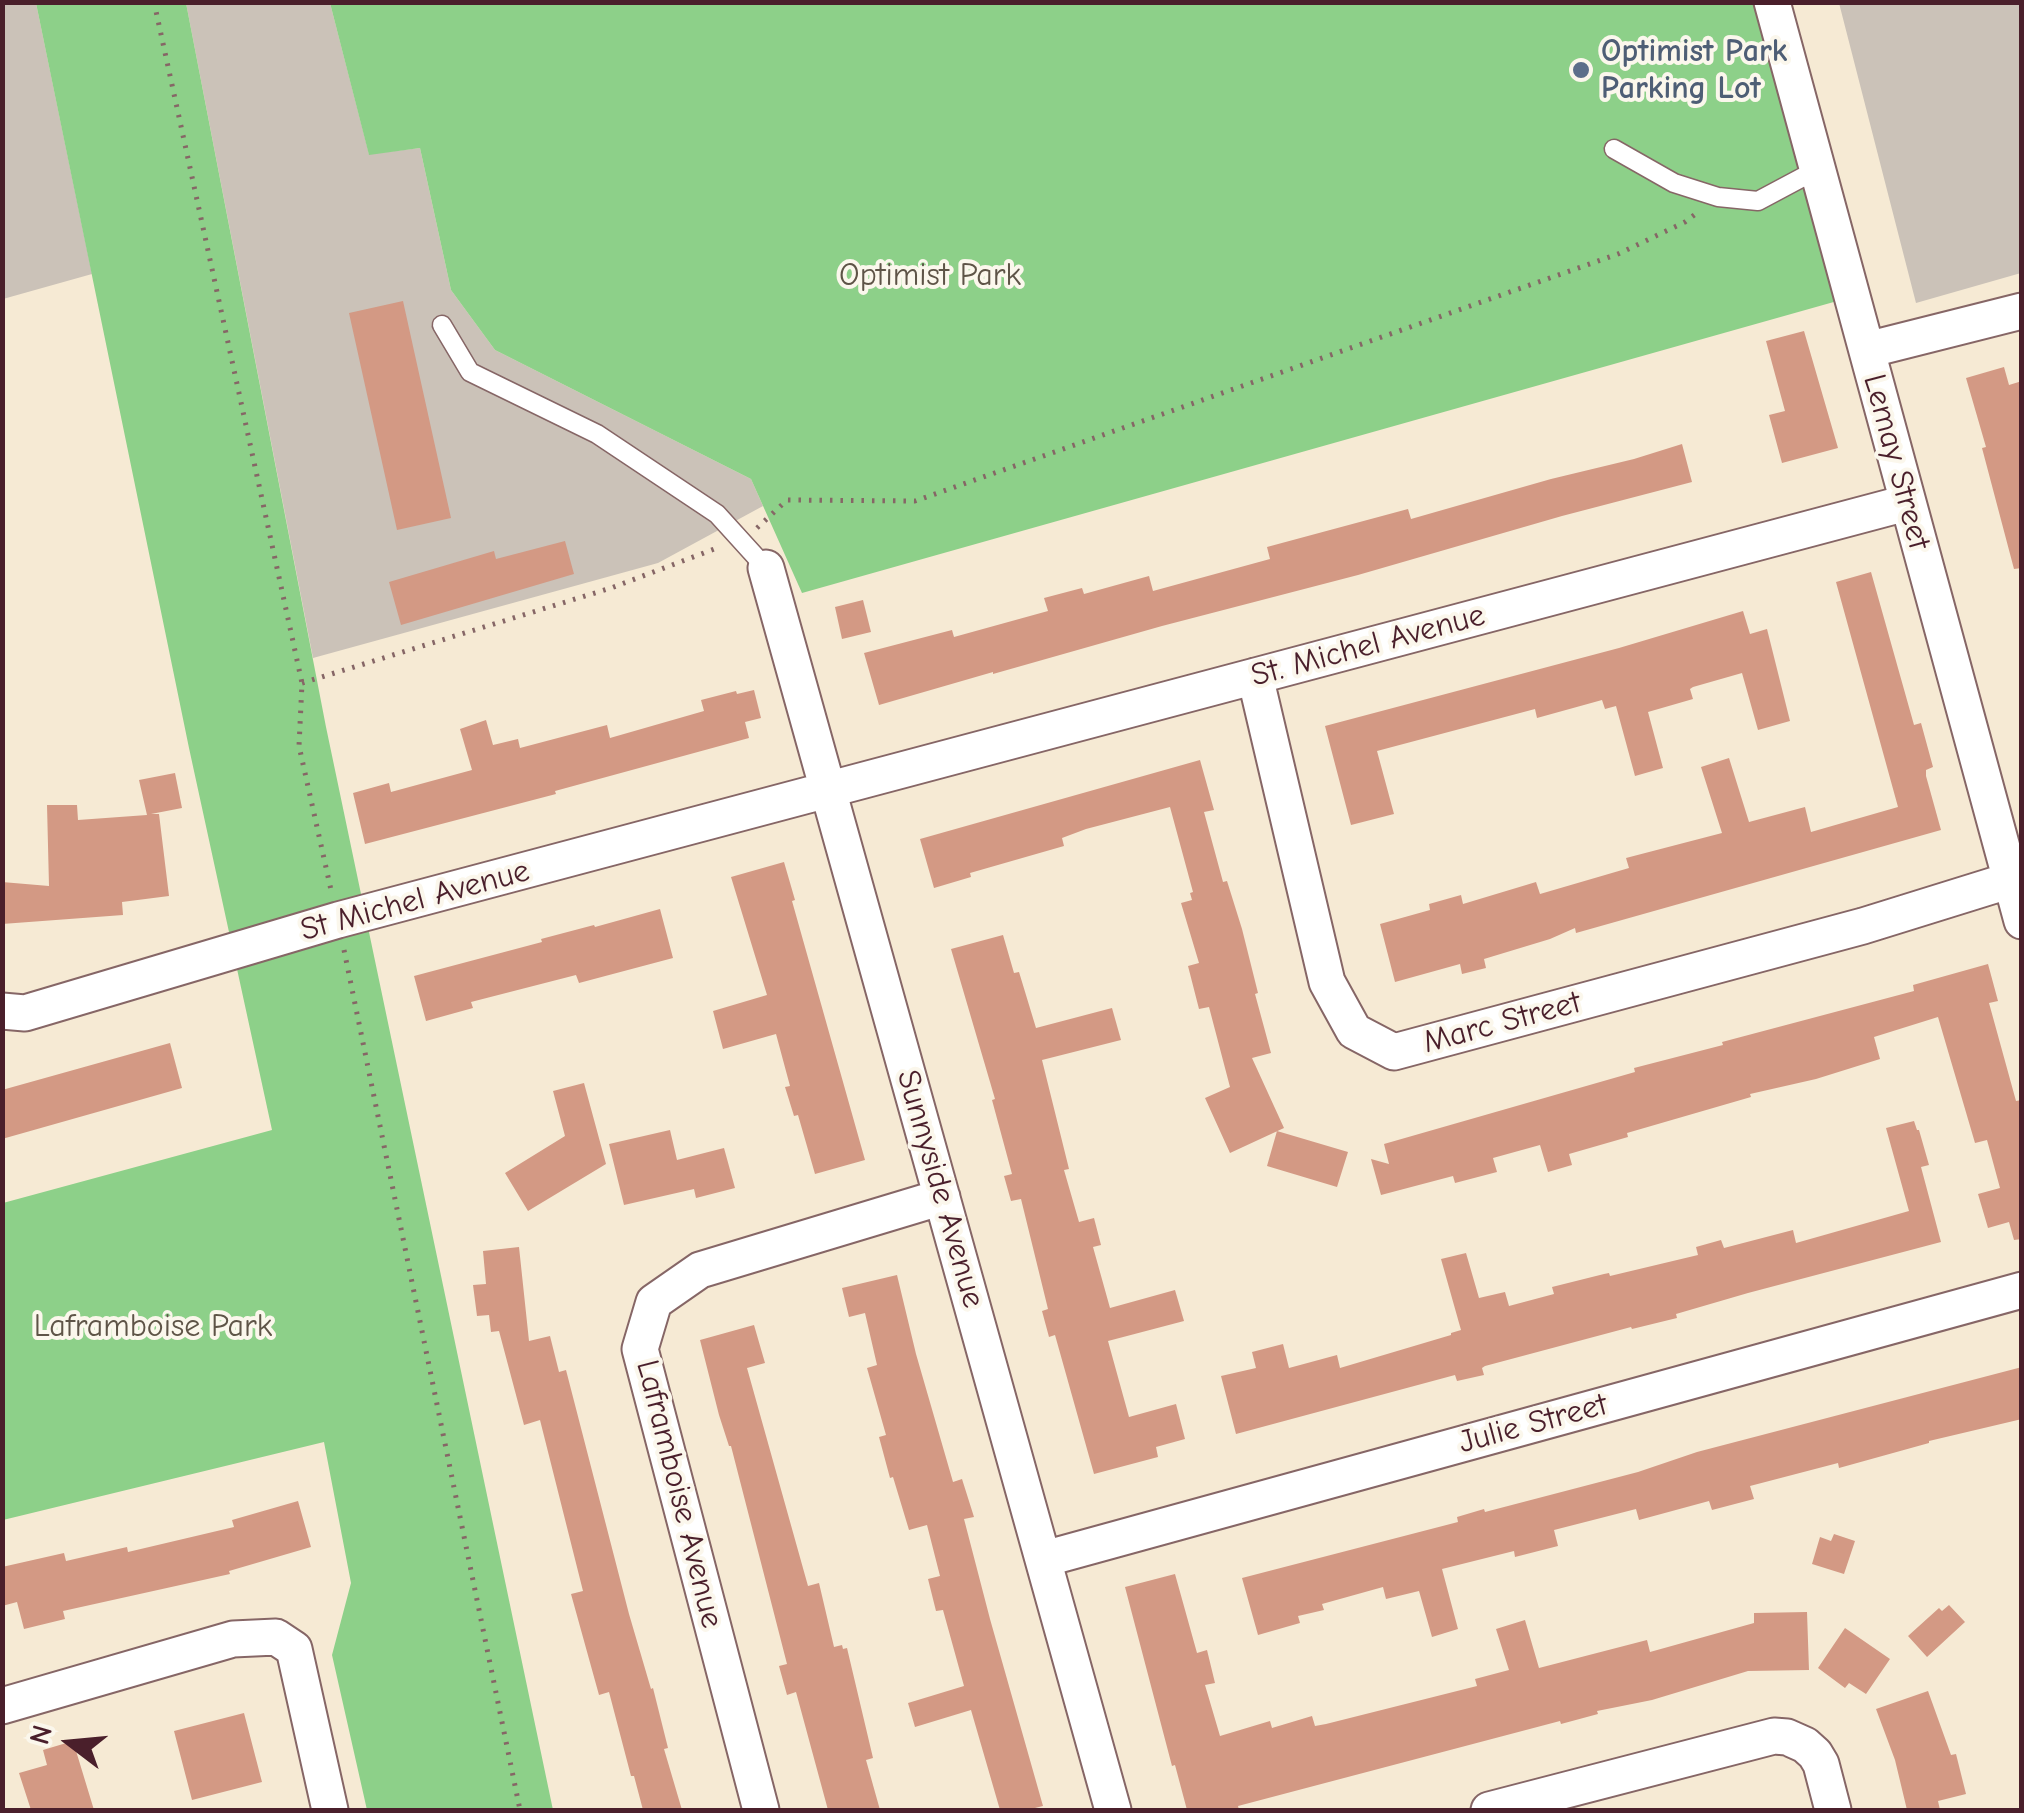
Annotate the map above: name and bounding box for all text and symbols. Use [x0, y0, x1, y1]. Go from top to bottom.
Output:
place label: Optimist Park Parking Lot [1601, 33, 1787, 108]
marker: Optimist Park Parking Lot [1570, 59, 1592, 81]
park label: Optimist Park [839, 257, 1021, 295]
street label: Lemay Street [1854, 370, 1938, 554]
street label: St. Michel Avenue [1247, 596, 1489, 696]
street label: St Michel Avenue [296, 852, 534, 950]
street label: Marc Street [1419, 984, 1585, 1062]
street label: Sunnyside Avenue [888, 1066, 992, 1312]
park label: Laframboise Park [34, 1308, 272, 1346]
street label: Laframboise Avenue [627, 1356, 731, 1632]
street label: Julie Street [1455, 1386, 1611, 1462]
north arrow [20, 1693, 120, 1793]
text: N [23, 1722, 59, 1748]

